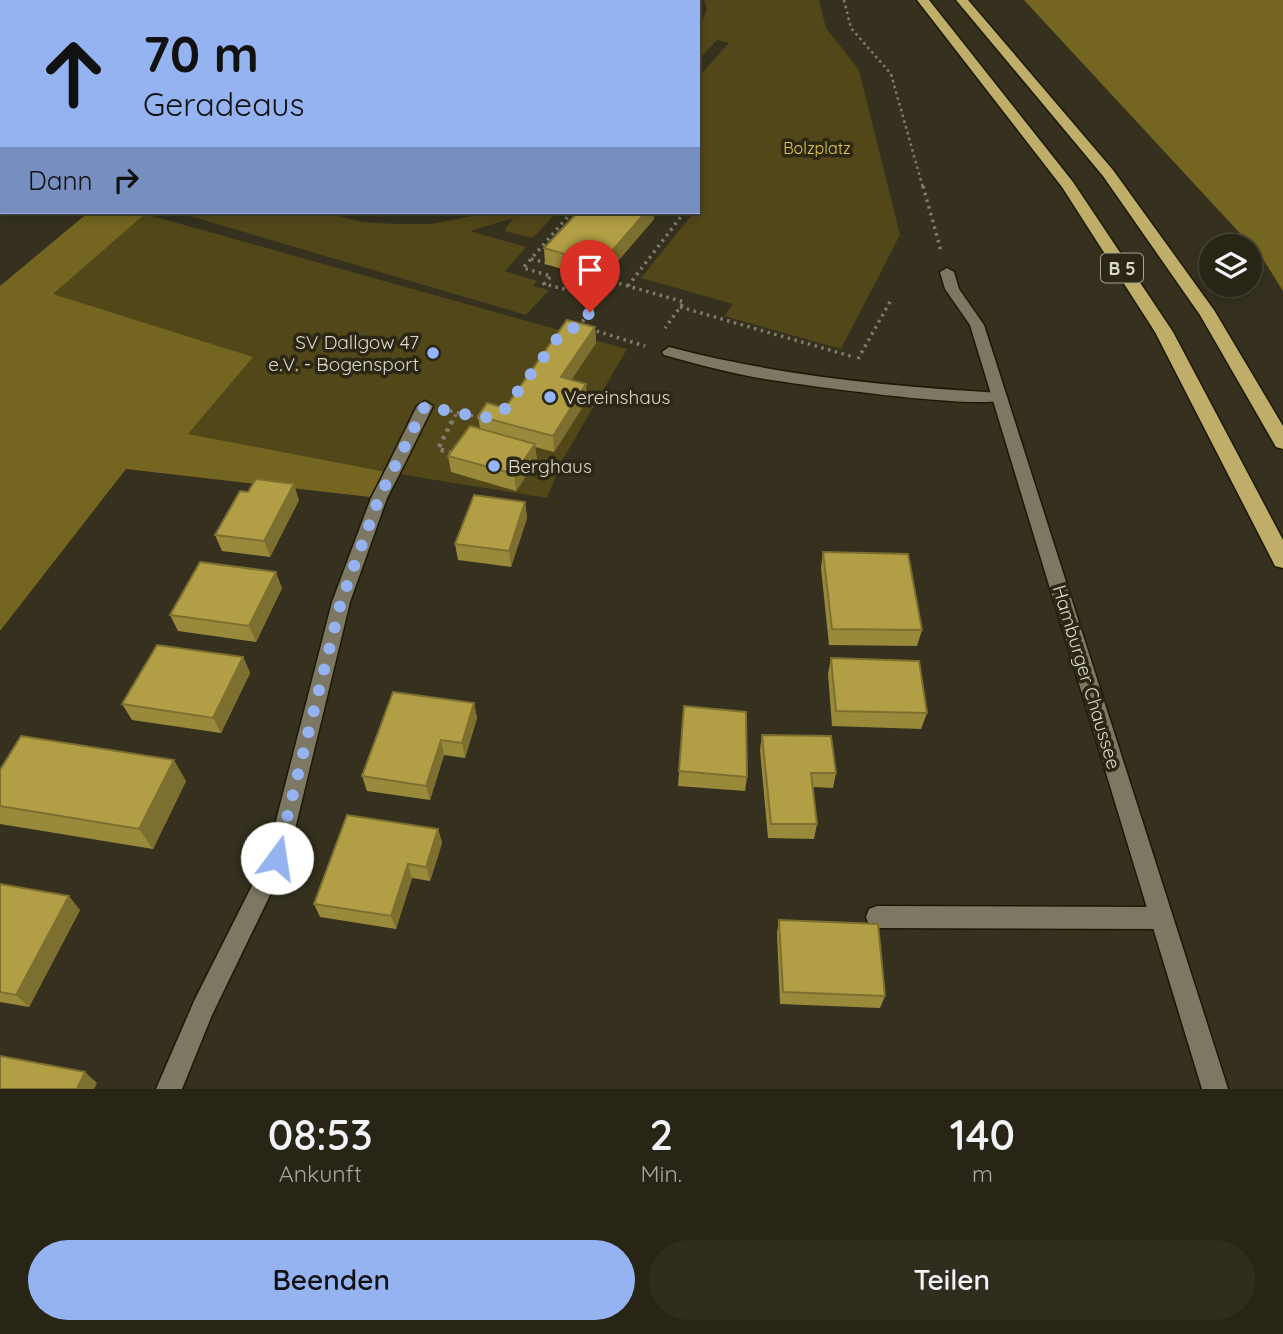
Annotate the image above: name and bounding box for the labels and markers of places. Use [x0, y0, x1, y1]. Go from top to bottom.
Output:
pin [560, 240, 620, 312]
place label: SV Dallgow 47 e.V. - Bogensport [268, 330, 419, 376]
marker: SV Dallgow 47 e.V. - Bogensport [425, 345, 441, 361]
place label: Vereinshaus [564, 385, 670, 409]
marker: Vereinshaus [542, 389, 558, 405]
place label: Berghaus [508, 454, 592, 478]
marker: Berghaus [486, 458, 502, 474]

